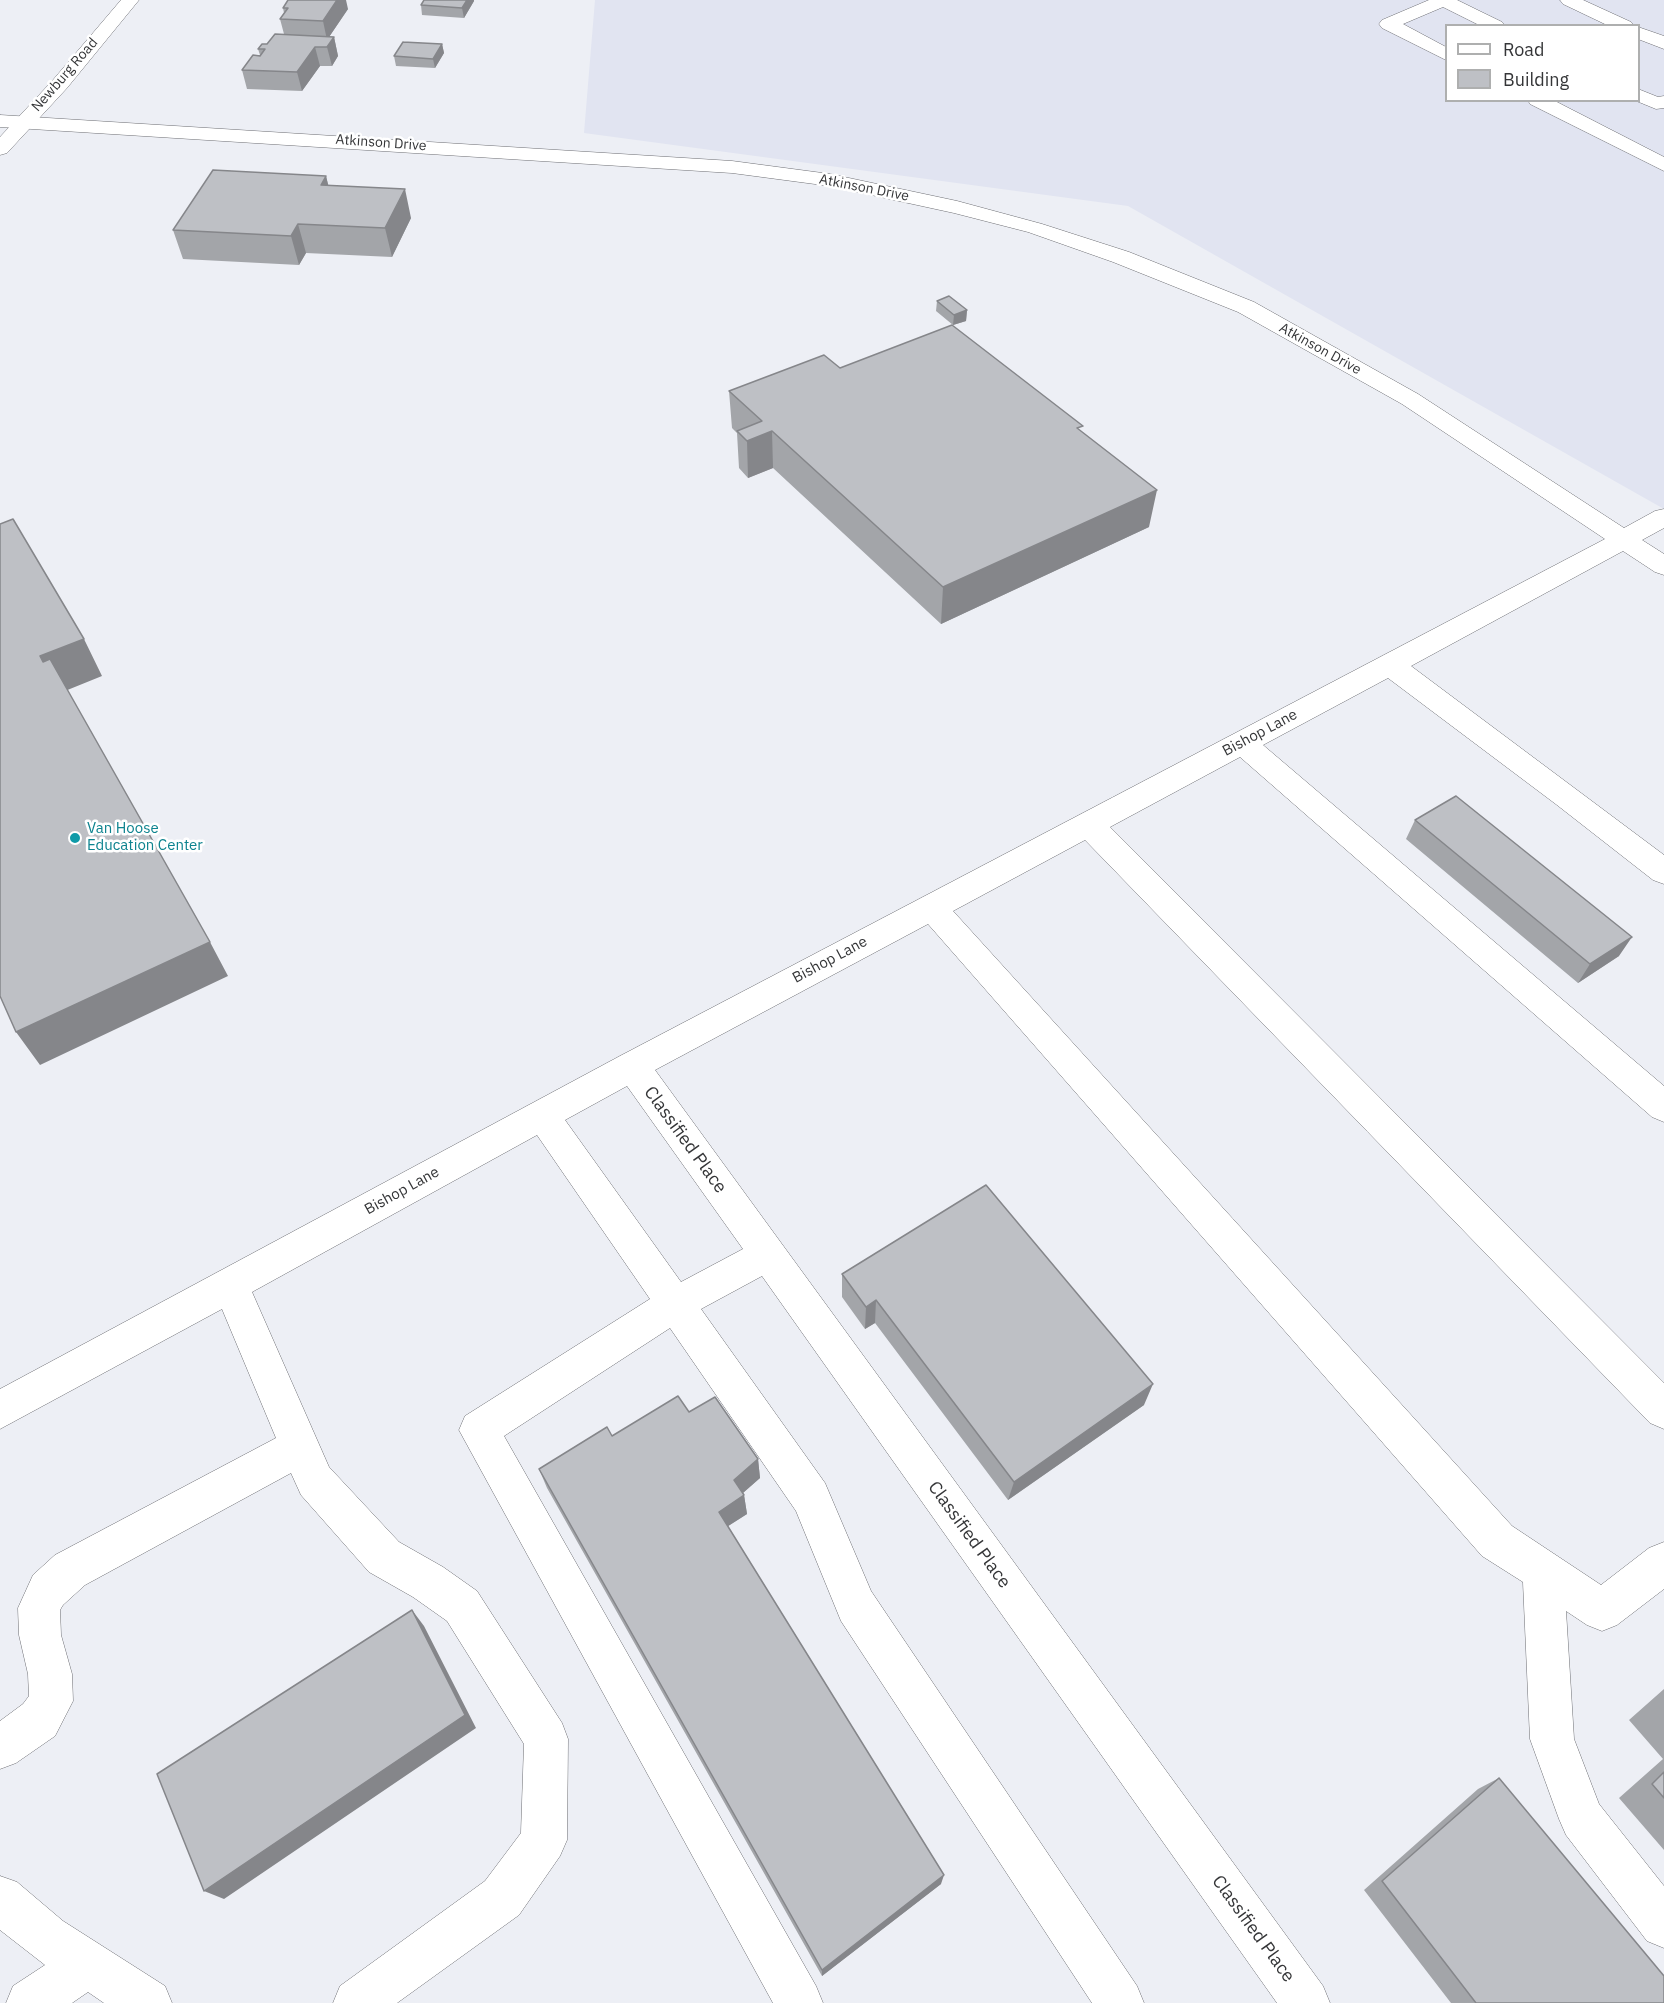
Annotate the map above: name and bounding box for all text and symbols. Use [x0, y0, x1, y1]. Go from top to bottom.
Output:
legend [1445, 24, 1640, 102]
street label: Newburg Road [28, 35, 102, 115]
text: Road [1503, 38, 1544, 61]
text: Building [1503, 68, 1569, 91]
street label: Atkinson Drive [335, 131, 427, 155]
street label: Atkinson Drive [818, 171, 910, 205]
street label: Atkinson Drive [1276, 320, 1364, 378]
street label: Bishop Lane [1219, 706, 1301, 760]
place label: Van Hoose Education Center [87, 820, 203, 855]
marker: Van Hoose Education Center [68, 831, 82, 845]
street label: Bishop Lane [789, 933, 871, 987]
street label: Classified Place [639, 1082, 731, 1198]
street label: Bishop Lane [362, 1163, 442, 1219]
street label: Classified Place [923, 1477, 1015, 1593]
street label: Classified Place [1207, 1871, 1299, 1987]

